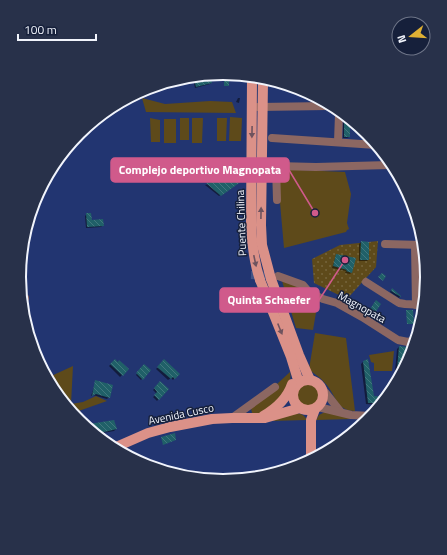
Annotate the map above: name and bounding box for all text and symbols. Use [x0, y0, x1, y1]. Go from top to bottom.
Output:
scale bar [18, 16, 96, 42]
north arrow [391, 16, 431, 56]
text: 100 m [24, 20, 57, 39]
text: N [393, 33, 410, 45]
one-way arrow [249, 126, 255, 139]
callout: Complejo deportivo Magnopata [111, 158, 289, 182]
text: Complejo deportivo Magnopata [119, 160, 281, 179]
street label: Puente Chilina [232, 189, 250, 256]
one-way arrow [258, 206, 264, 219]
one-way arrow [252, 255, 258, 268]
street label: Magnopata [335, 287, 389, 327]
callout: Quinta Schaefer [220, 288, 319, 312]
text: Quinta Schaefer [228, 290, 311, 309]
one-way arrow [277, 324, 283, 336]
street label: Avenida Cusco [147, 399, 215, 429]

